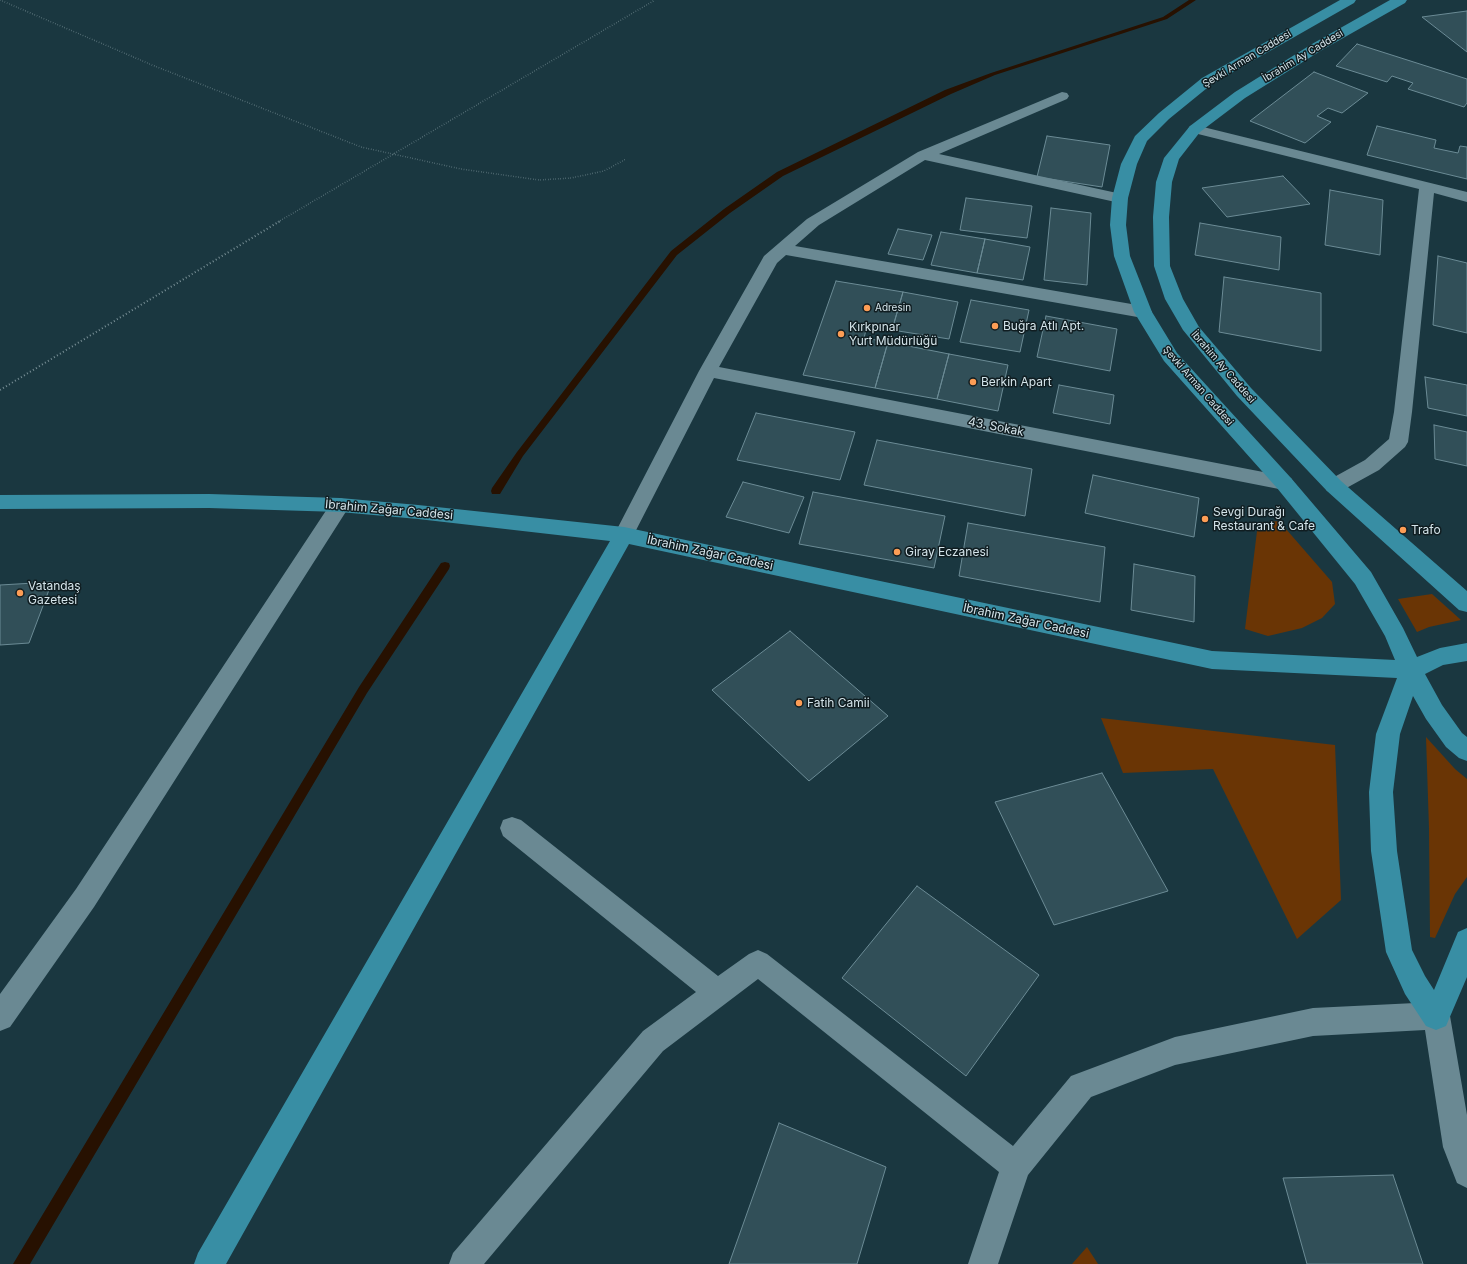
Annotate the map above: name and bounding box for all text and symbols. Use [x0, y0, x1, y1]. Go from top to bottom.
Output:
street label: İbrahim Ay Caddesi [1261, 27, 1345, 85]
street label: Şevki Arman Caddesi [1201, 28, 1293, 90]
place label: Adresin [875, 302, 911, 314]
marker: Adresin [862, 303, 872, 313]
place label: Buğra Atlı Apt. [1003, 319, 1084, 333]
place label: Kırkpınar Yurt Müdürlüğü [849, 320, 937, 348]
marker: Buğra Atlı Apt. [990, 321, 1000, 331]
marker: Kırkpınar Yurt Müdürlüğü [836, 329, 846, 339]
street label: İbrahim Ay Caddesi [1188, 329, 1258, 405]
street label: Şevki Arman Caddesi [1160, 344, 1236, 428]
place label: Berkin Apart [981, 375, 1052, 389]
marker: Berkin Apart [968, 377, 978, 387]
street label: 43. Sokak [967, 415, 1025, 439]
street label: İbrahim Zağar Caddesi [324, 497, 454, 523]
place label: Sevgi Durağı Restaurant & Cafe [1213, 505, 1315, 533]
marker: Sevgi Durağı Restaurant & Cafe [1200, 514, 1210, 524]
place label: Trafo [1411, 523, 1441, 537]
marker: Trafo [1398, 525, 1408, 535]
street label: İbrahim Zağar Caddesi [646, 533, 774, 573]
place label: Giray Eczanesi [905, 545, 989, 559]
marker: Giray Eczanesi [892, 547, 902, 557]
place label: Vatandaş Gazetesi [28, 579, 81, 607]
marker: Vatandaş Gazetesi [15, 588, 25, 598]
street label: İbrahim Zağar Caddesi [962, 601, 1090, 641]
place label: Fatih Camii [807, 696, 870, 710]
marker: Fatih Camii [794, 698, 804, 708]

